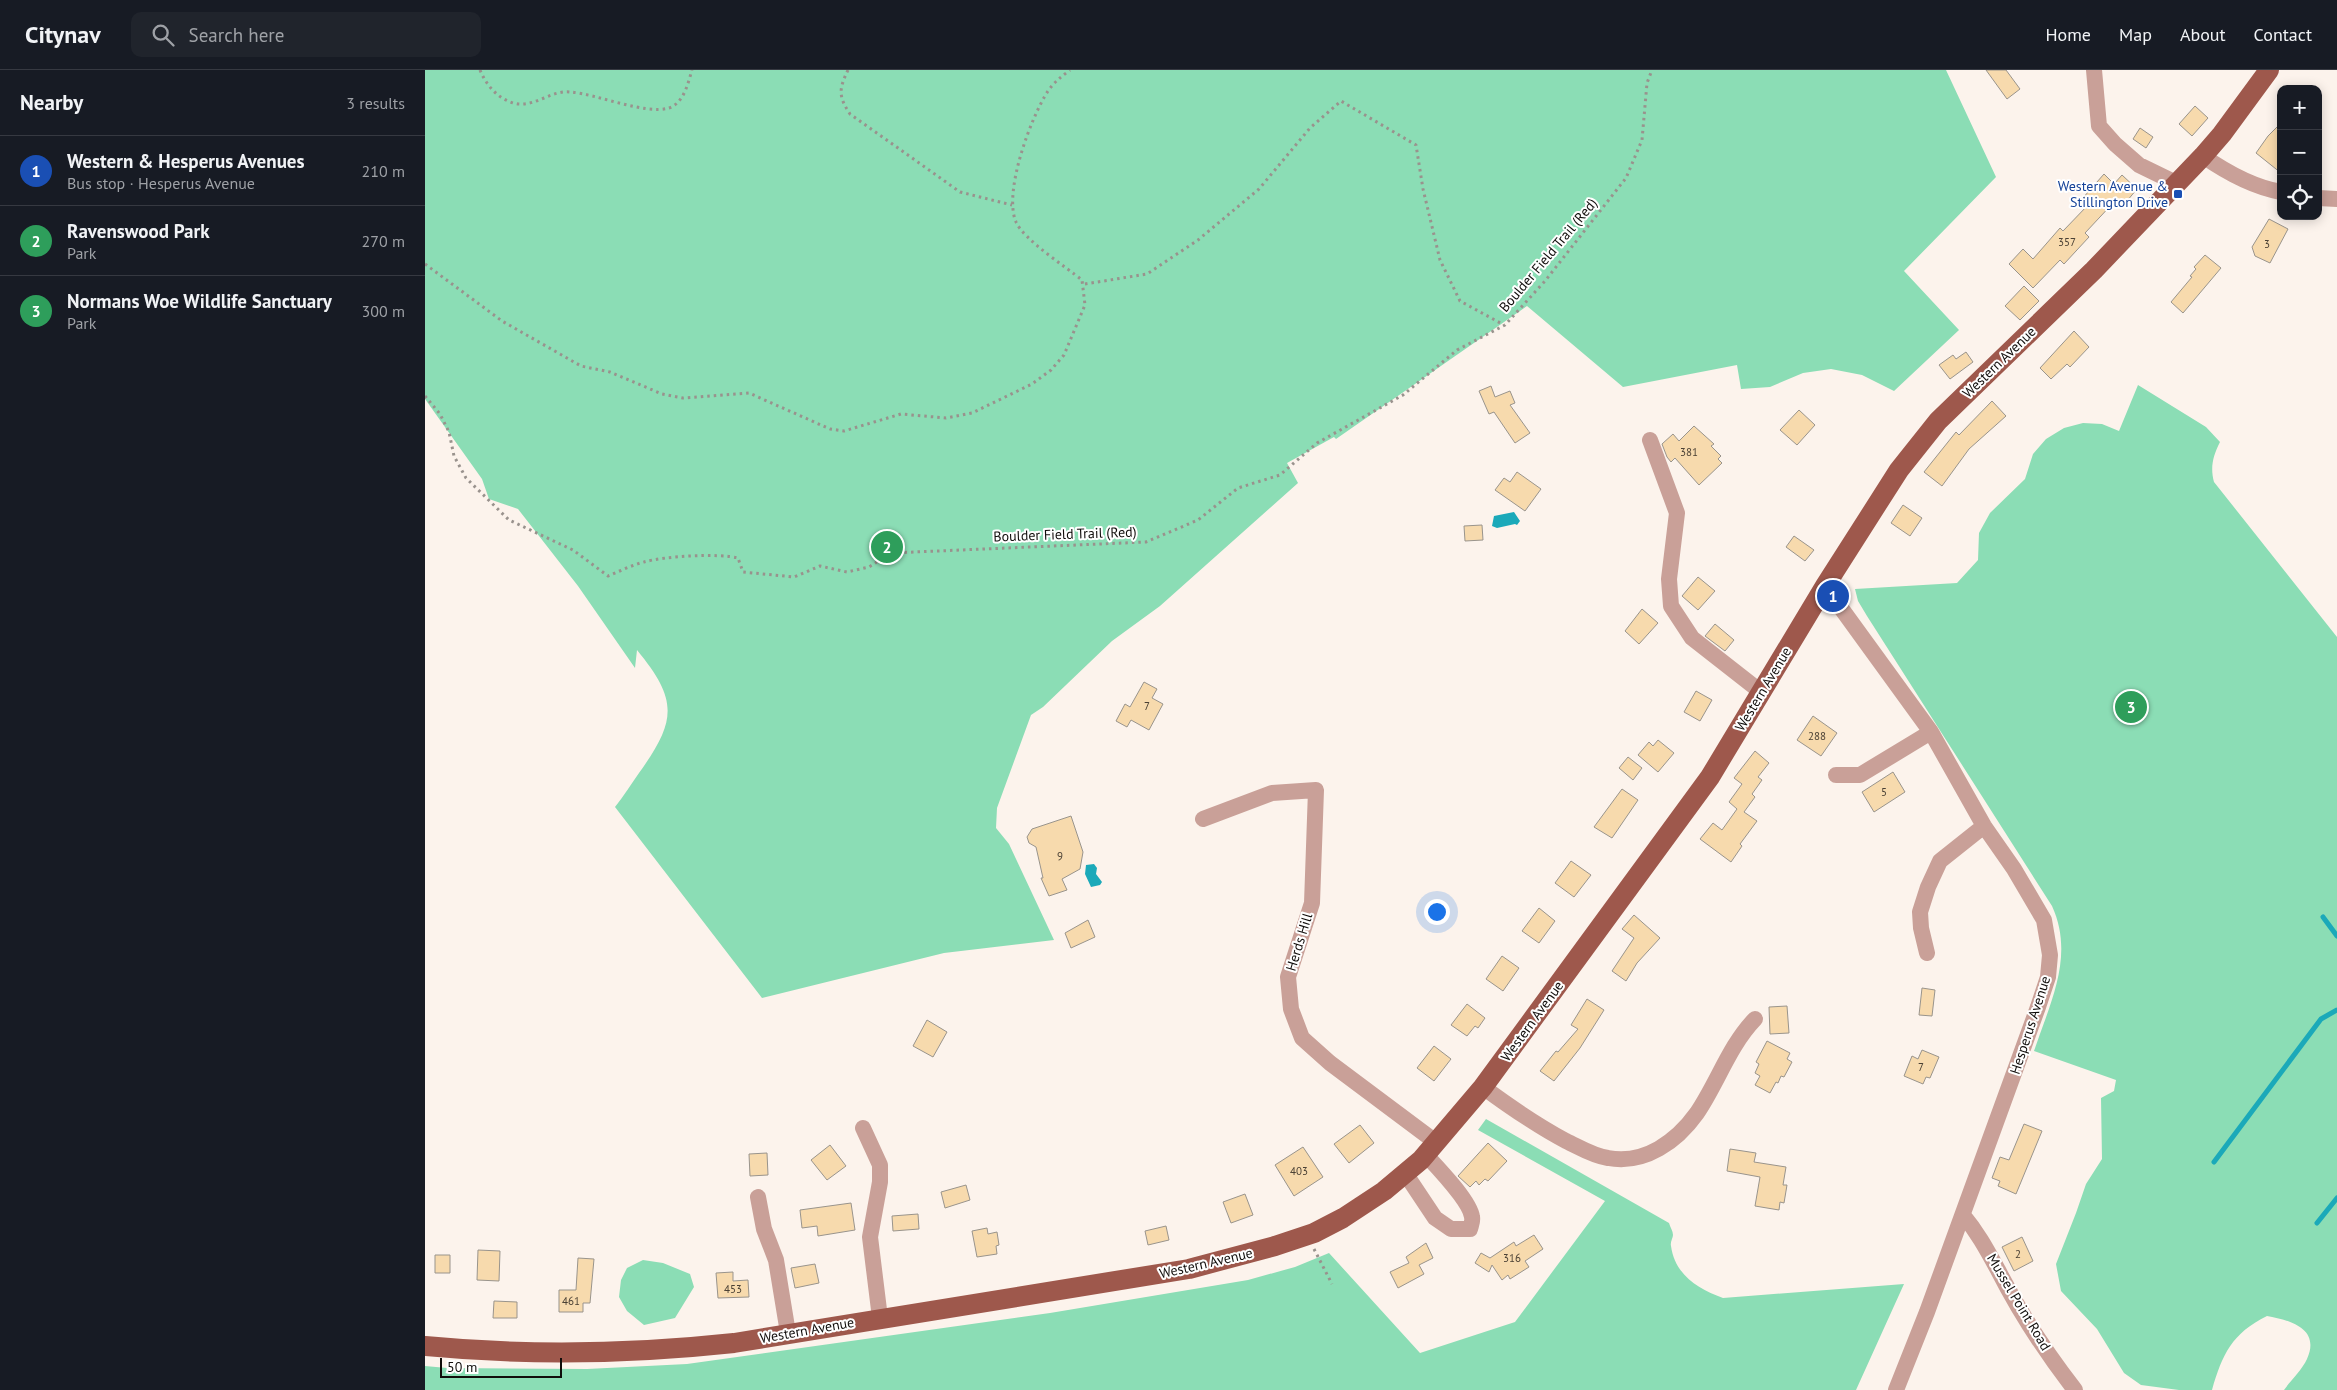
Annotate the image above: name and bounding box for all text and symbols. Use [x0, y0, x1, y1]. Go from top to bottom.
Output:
search box [131, 12, 481, 57]
text: Citynav [25, 19, 101, 50]
icon: search [149, 21, 177, 49]
text: Search here [189, 23, 284, 47]
text: Home [2045, 23, 2091, 46]
text: Map [2119, 23, 2152, 46]
text: About [2180, 23, 2226, 46]
text: Contact [2254, 23, 2312, 46]
map controls [2277, 85, 2322, 220]
button: + [2277, 85, 2322, 130]
text: Nearby [20, 89, 83, 116]
text: 3 results [346, 93, 405, 113]
button: − [2277, 130, 2322, 175]
text: Western & Hesperus Avenues [67, 149, 305, 173]
text: 1 [31, 161, 41, 181]
text: 210 m [362, 161, 405, 181]
text: Bus stop · Hesperus Avenue [67, 173, 255, 193]
button: locate [2277, 175, 2322, 220]
place label: Western Avenue & Stillington Drive [2058, 177, 2168, 211]
marker: Western Avenue & Stillington Drive [2172, 188, 2184, 200]
street label: Boulder Field Trail (Red) [1495, 194, 1601, 316]
text: Ravenswood Park [67, 219, 210, 243]
text: 2 [31, 231, 41, 251]
text: 270 m [362, 231, 405, 251]
house number: 357 [2058, 235, 2076, 249]
house number: 3 [2264, 237, 2270, 251]
text: Park [67, 243, 96, 263]
text: Normans Woe Wildlife Sanctuary [67, 289, 332, 313]
text: 3 [31, 301, 41, 321]
text: 300 m [362, 301, 405, 321]
text: Park [67, 313, 96, 333]
street label: Western Avenue [1959, 322, 2039, 402]
house number: 381 [1680, 445, 1698, 459]
street label: Boulder Field Trail (Red) [993, 523, 1137, 545]
pin: 2 [871, 528, 903, 566]
pin: 1 [1817, 577, 1849, 615]
street label: Western Avenue [1731, 644, 1795, 734]
pin: 3 [2115, 688, 2147, 726]
house number: 7 [1144, 699, 1150, 713]
house number: 288 [1808, 729, 1826, 743]
house number: 5 [1881, 785, 1887, 799]
house number: 9 [1057, 849, 1063, 863]
your location [1424, 899, 1450, 925]
street label: Herds Hill [1282, 911, 1316, 973]
street label: Hesperus Avenue [2006, 974, 2054, 1076]
street label: Western Avenue [1497, 977, 1567, 1065]
house number: 7 [1918, 1060, 1924, 1074]
house number: 403 [1290, 1164, 1308, 1178]
street label: Western Avenue [1158, 1244, 1254, 1282]
house number: 2 [2015, 1247, 2021, 1261]
street label: Mussel Point Road [1983, 1250, 2055, 1354]
house number: 316 [1503, 1251, 1521, 1265]
house number: 453 [724, 1282, 742, 1296]
house number: 461 [562, 1294, 580, 1308]
street label: Western Avenue [759, 1313, 855, 1347]
scale bar [440, 1355, 563, 1378]
text: 50 m [447, 1358, 477, 1376]

